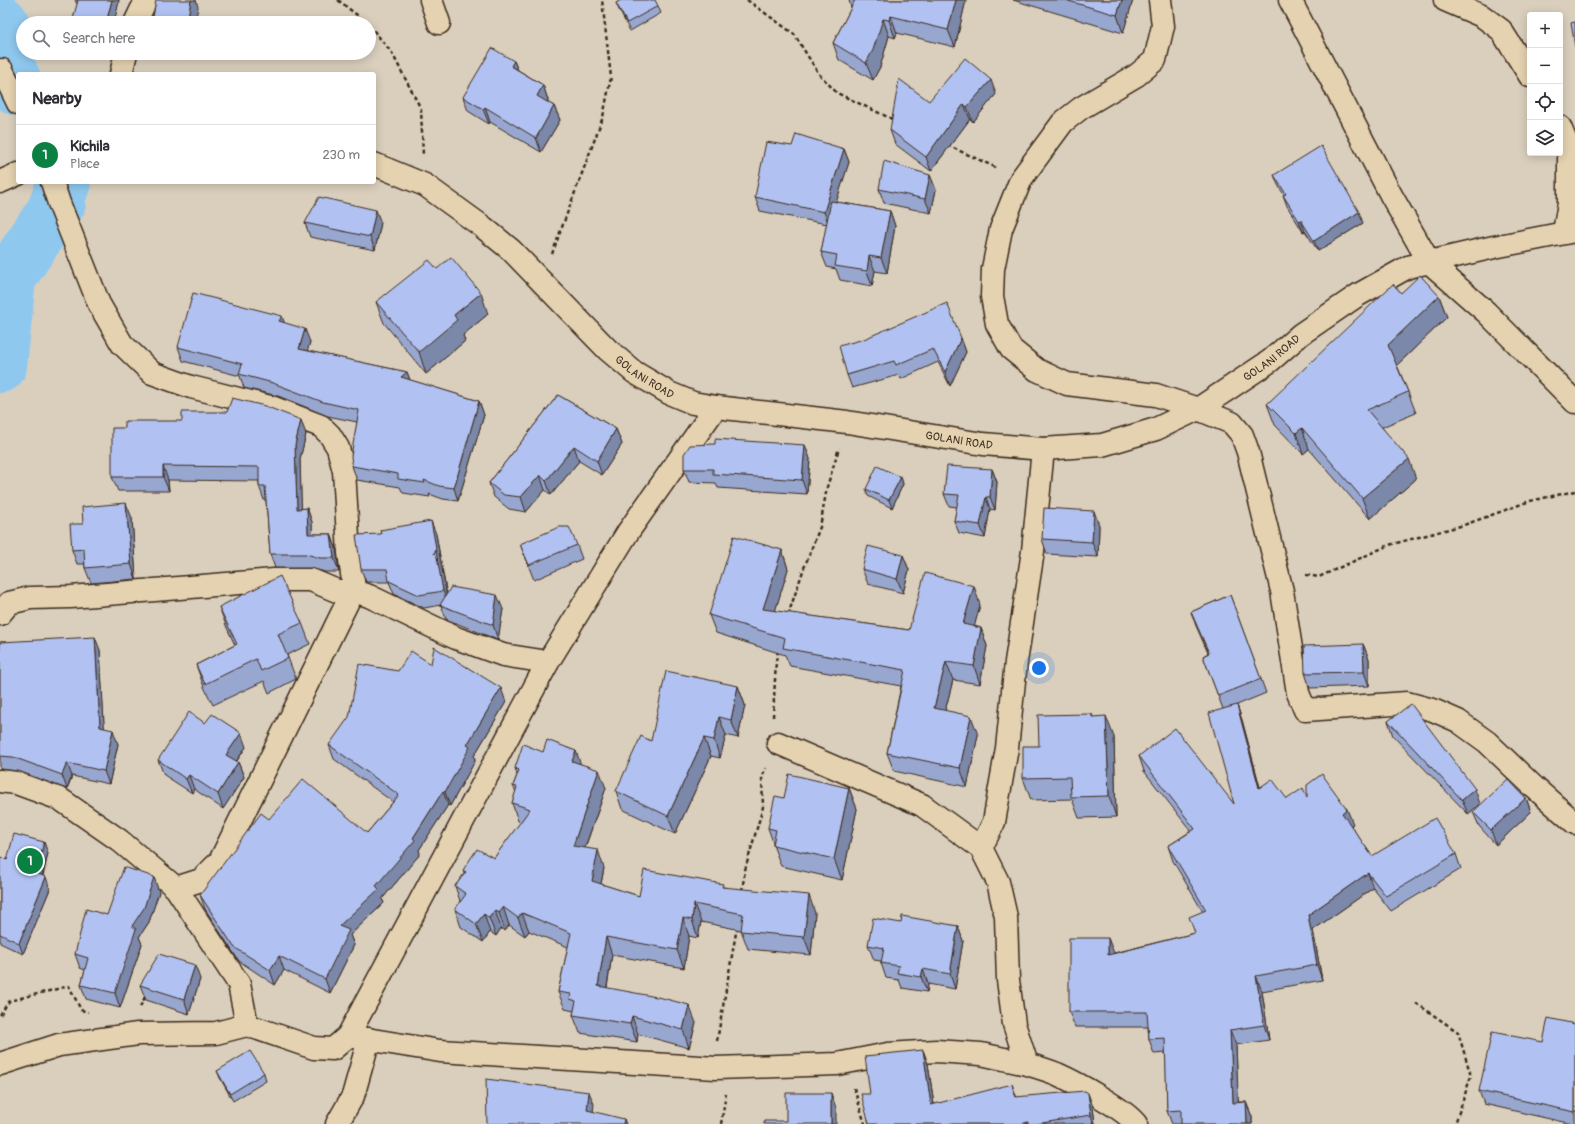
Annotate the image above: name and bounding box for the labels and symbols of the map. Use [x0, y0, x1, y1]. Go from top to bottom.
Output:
street label: GOLANI ROAD [1241, 332, 1302, 384]
street label: GOLANI ROAD [613, 353, 676, 401]
street label: GOLANI ROAD [925, 428, 993, 451]
your location [1029, 658, 1049, 678]
pin: 1 [17, 846, 43, 876]

